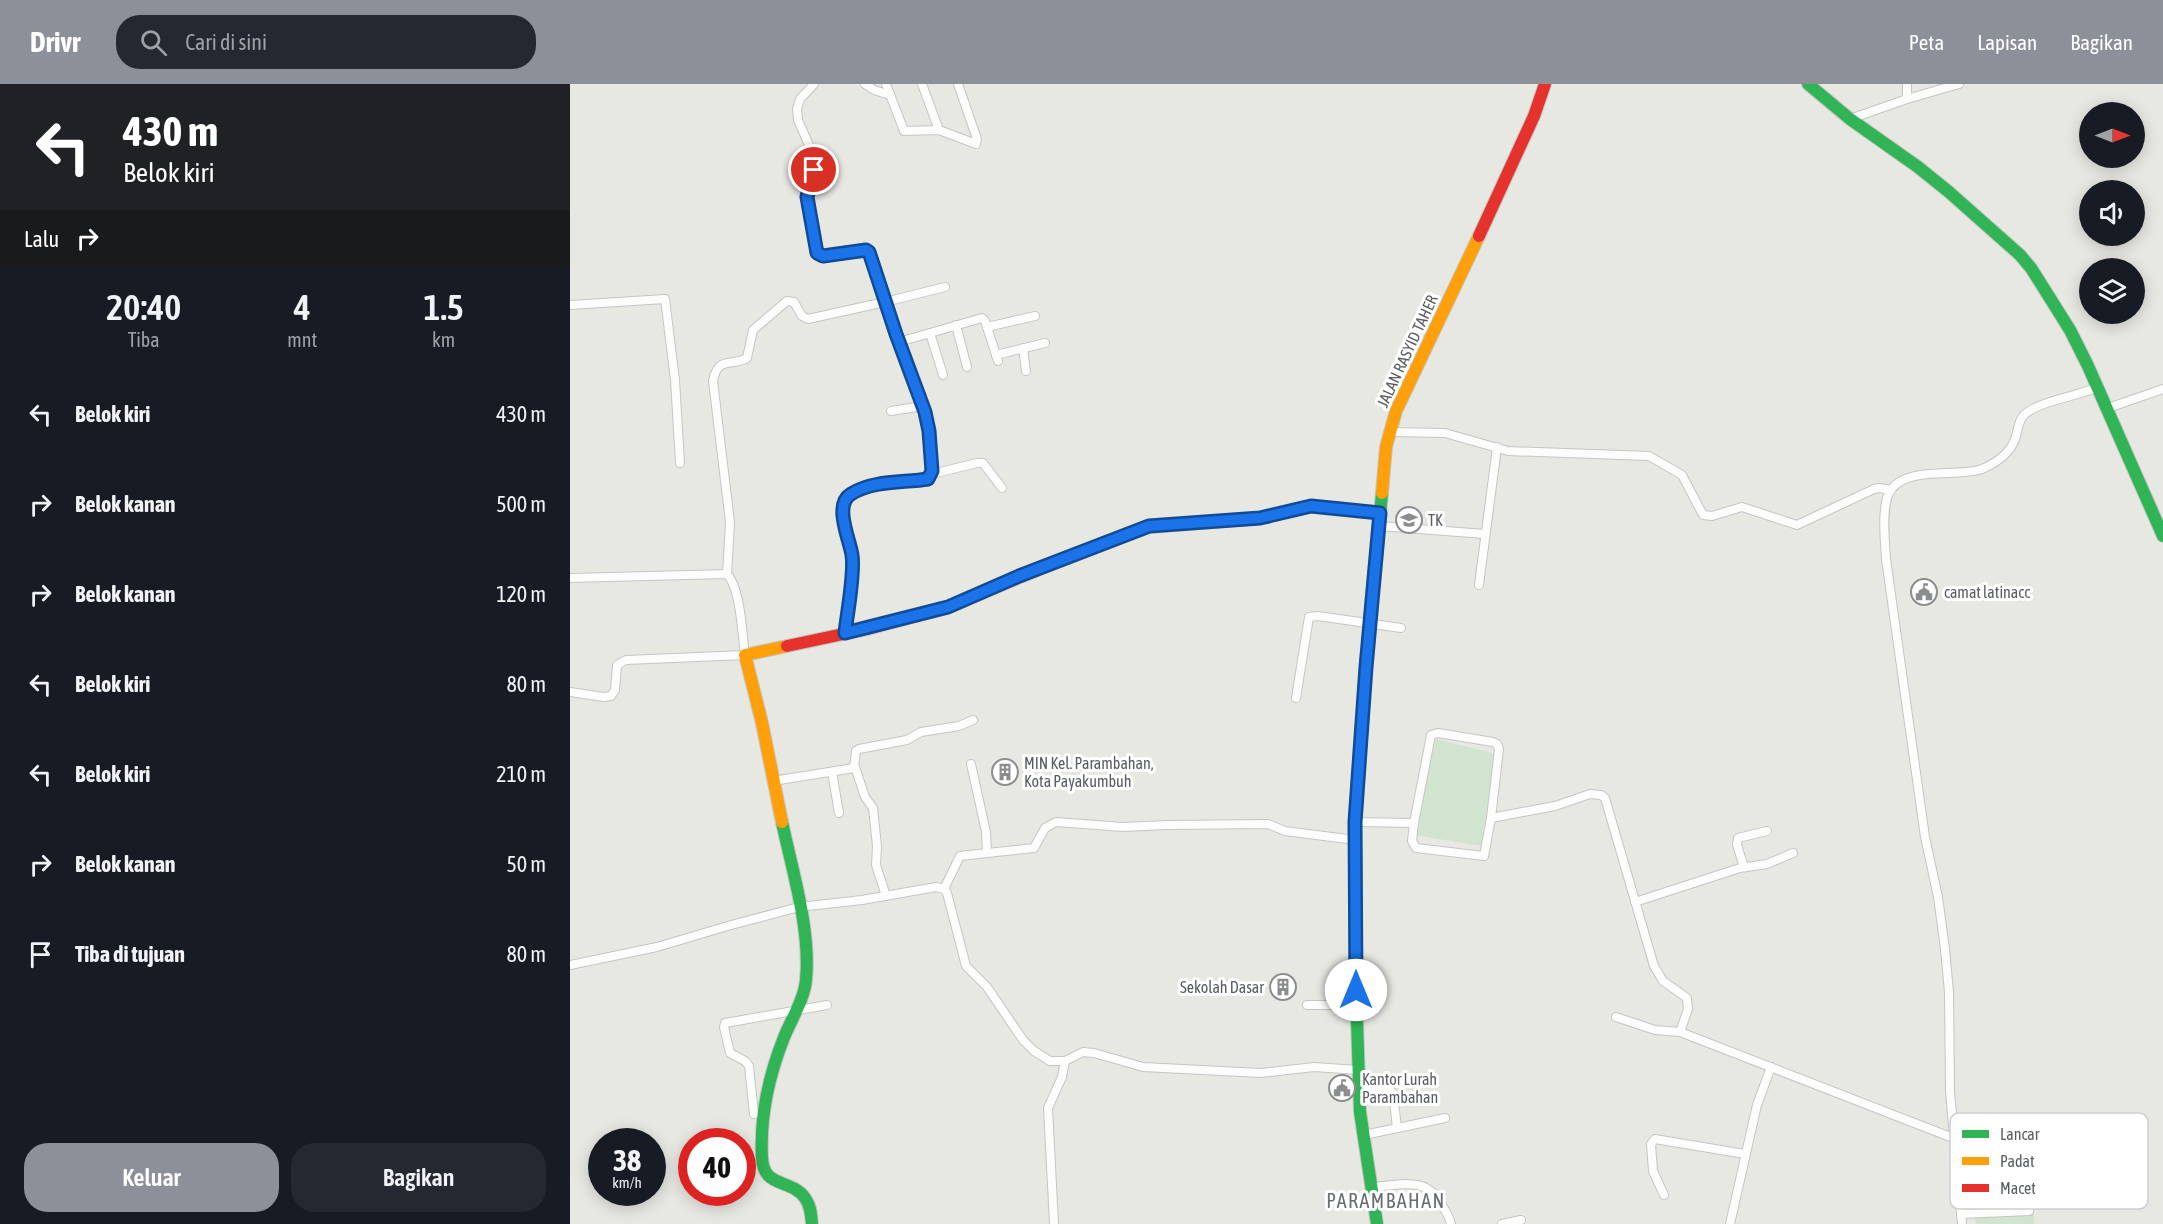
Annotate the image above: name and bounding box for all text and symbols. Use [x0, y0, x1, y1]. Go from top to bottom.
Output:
search box [116, 15, 536, 69]
text: Drivr [30, 26, 80, 58]
icon: search [137, 26, 170, 59]
text: Cari di sini [185, 29, 267, 55]
text: Peta [1909, 30, 1944, 54]
text: Lapisan [1977, 30, 2037, 54]
text: Bagikan [2070, 30, 2133, 54]
north arrow [2079, 102, 2145, 168]
map controls [2079, 102, 2145, 324]
text: 430 m [123, 107, 218, 155]
icon: left [24, 108, 102, 186]
pin [788, 144, 839, 195]
icon: arrive [797, 153, 830, 186]
text: Belok kiri [123, 157, 215, 188]
button: sound [2079, 180, 2145, 246]
icon: right [71, 222, 104, 255]
text: Lalu [24, 226, 59, 252]
button: layers [2079, 258, 2145, 324]
text: 20:40 [106, 286, 181, 328]
text: 4 [294, 286, 311, 328]
text: 1.5 [423, 286, 464, 328]
street label: JALAN RASYID TAHER [1373, 292, 1441, 410]
text: Tiba [128, 328, 160, 351]
text: mnt [287, 328, 317, 351]
text: km [432, 328, 455, 351]
icon: left [24, 398, 57, 431]
text: Belok kiri [75, 401, 150, 427]
text: 430 m [496, 401, 546, 427]
icon: right [24, 488, 57, 521]
text: Belok kanan [75, 491, 176, 517]
text: 500 m [496, 491, 546, 517]
school or university icon: TK [1394, 505, 1424, 535]
place label: TK [1428, 511, 1443, 529]
public building icon: camat latinacc [1909, 577, 1939, 607]
icon: right [24, 578, 57, 611]
text: Belok kanan [75, 581, 176, 607]
text: 120 m [496, 581, 546, 607]
place label: camat latinacc [1944, 583, 2030, 601]
icon: left [24, 668, 57, 701]
text: Belok kiri [75, 671, 150, 697]
text: 80 m [506, 671, 546, 697]
place label: MIN Kel. Parambahan, Kota Payakumbuh [1024, 754, 1154, 791]
building icon: MIN Kel. Parambahan, Kota Payakumbuh [990, 757, 1020, 787]
icon: left [24, 758, 57, 791]
text: Belok kiri [75, 761, 150, 787]
text: 210 m [496, 761, 546, 787]
icon: right [24, 848, 57, 881]
text: Belok kanan [75, 851, 176, 877]
text: 50 m [506, 851, 546, 877]
icon: arrive [24, 938, 57, 971]
text: Tiba di tujuan [75, 941, 185, 967]
text: 80 m [506, 941, 546, 967]
position arrow [1324, 958, 1388, 1022]
building icon: Sekolah Dasar [1268, 972, 1298, 1002]
place label: Sekolah Dasar [1180, 978, 1264, 996]
place label: Kantor Lurah Parambahan [1362, 1070, 1438, 1106]
public building icon: Kantor Lurah Parambahan [1327, 1073, 1357, 1103]
legend [1950, 1113, 2148, 1209]
text: Lancar [2000, 1125, 2040, 1143]
speed limit sign: 40 [678, 1128, 756, 1206]
button: Keluar [24, 1143, 279, 1212]
button: Bagikan [291, 1143, 546, 1212]
text: 38 [613, 1143, 641, 1177]
text: Padat [2000, 1152, 2035, 1170]
text: km/h [612, 1174, 642, 1191]
text: Macet [2000, 1179, 2036, 1197]
district label: PARAMBAHAN [1326, 1189, 1446, 1212]

